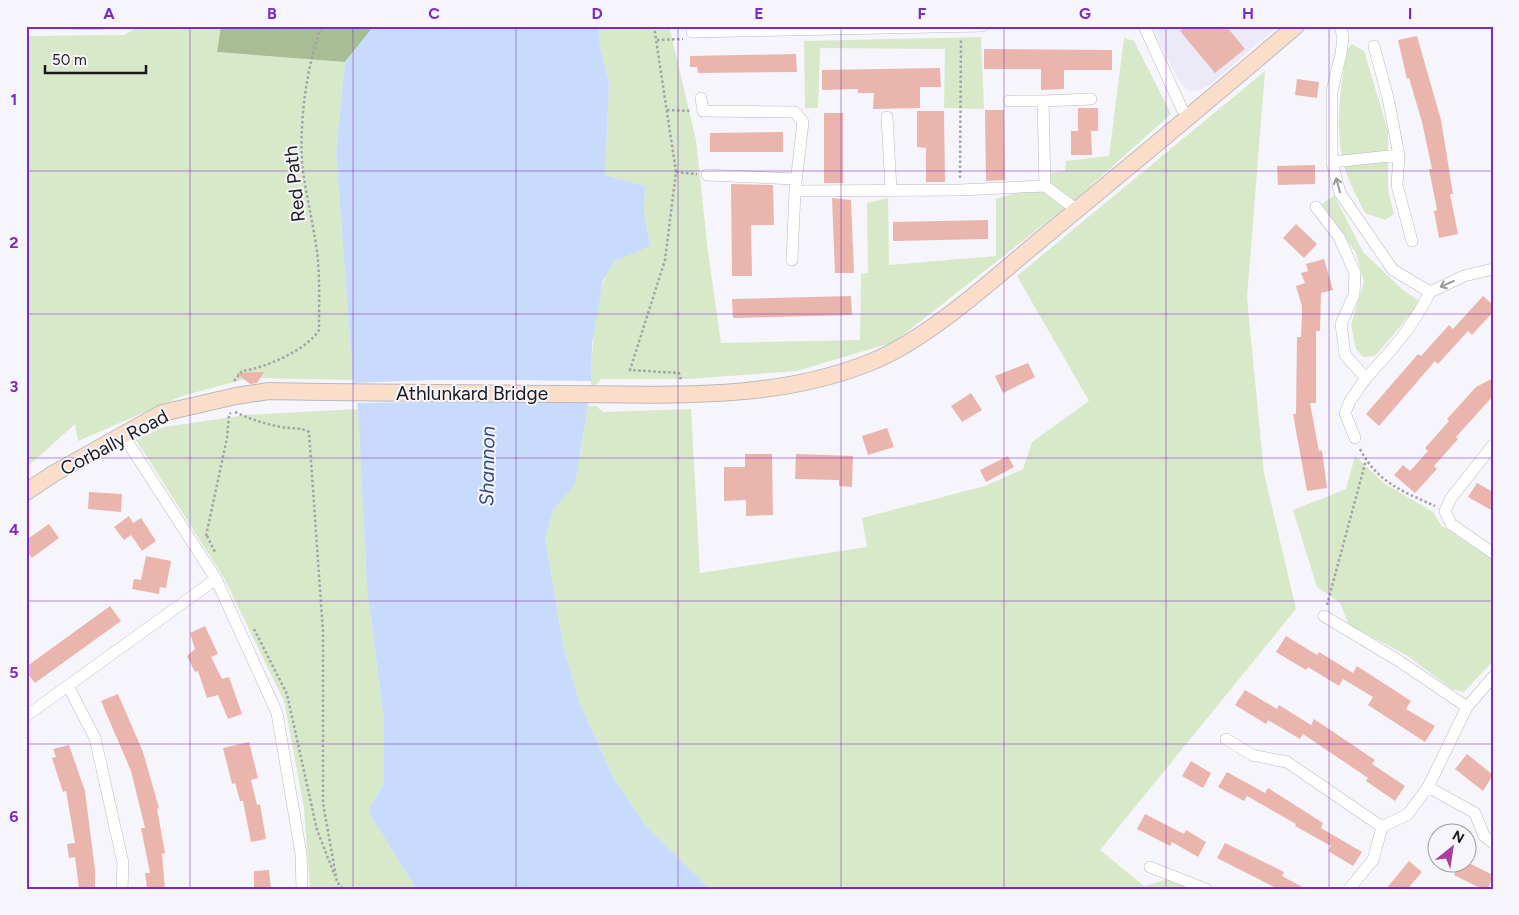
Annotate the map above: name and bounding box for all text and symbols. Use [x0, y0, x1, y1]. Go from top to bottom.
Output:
text: A [103, 4, 115, 23]
text: B [267, 4, 277, 23]
text: C [428, 4, 440, 23]
text: D [591, 4, 603, 23]
text: E [754, 4, 764, 23]
text: F [918, 4, 927, 23]
text: G [1079, 4, 1091, 23]
text: H [1242, 4, 1254, 23]
text: I [1408, 4, 1412, 23]
scale bar [45, 42, 146, 74]
text: 50 m [52, 51, 87, 69]
text: 1 [11, 90, 17, 109]
street label: Red Path [279, 145, 310, 223]
one-way arrow [1333, 178, 1342, 194]
text: 2 [9, 233, 19, 252]
one-way arrow [1440, 280, 1455, 290]
text: 3 [10, 377, 19, 396]
street label: Athlunkard Bridge [396, 382, 548, 405]
street label: Corbally Road [56, 404, 172, 480]
water label: Shannon [474, 426, 500, 506]
text: 4 [9, 520, 19, 539]
text: 5 [9, 663, 19, 682]
text: 6 [9, 807, 19, 826]
north arrow [1426, 822, 1476, 872]
text: N [1449, 827, 1467, 847]

